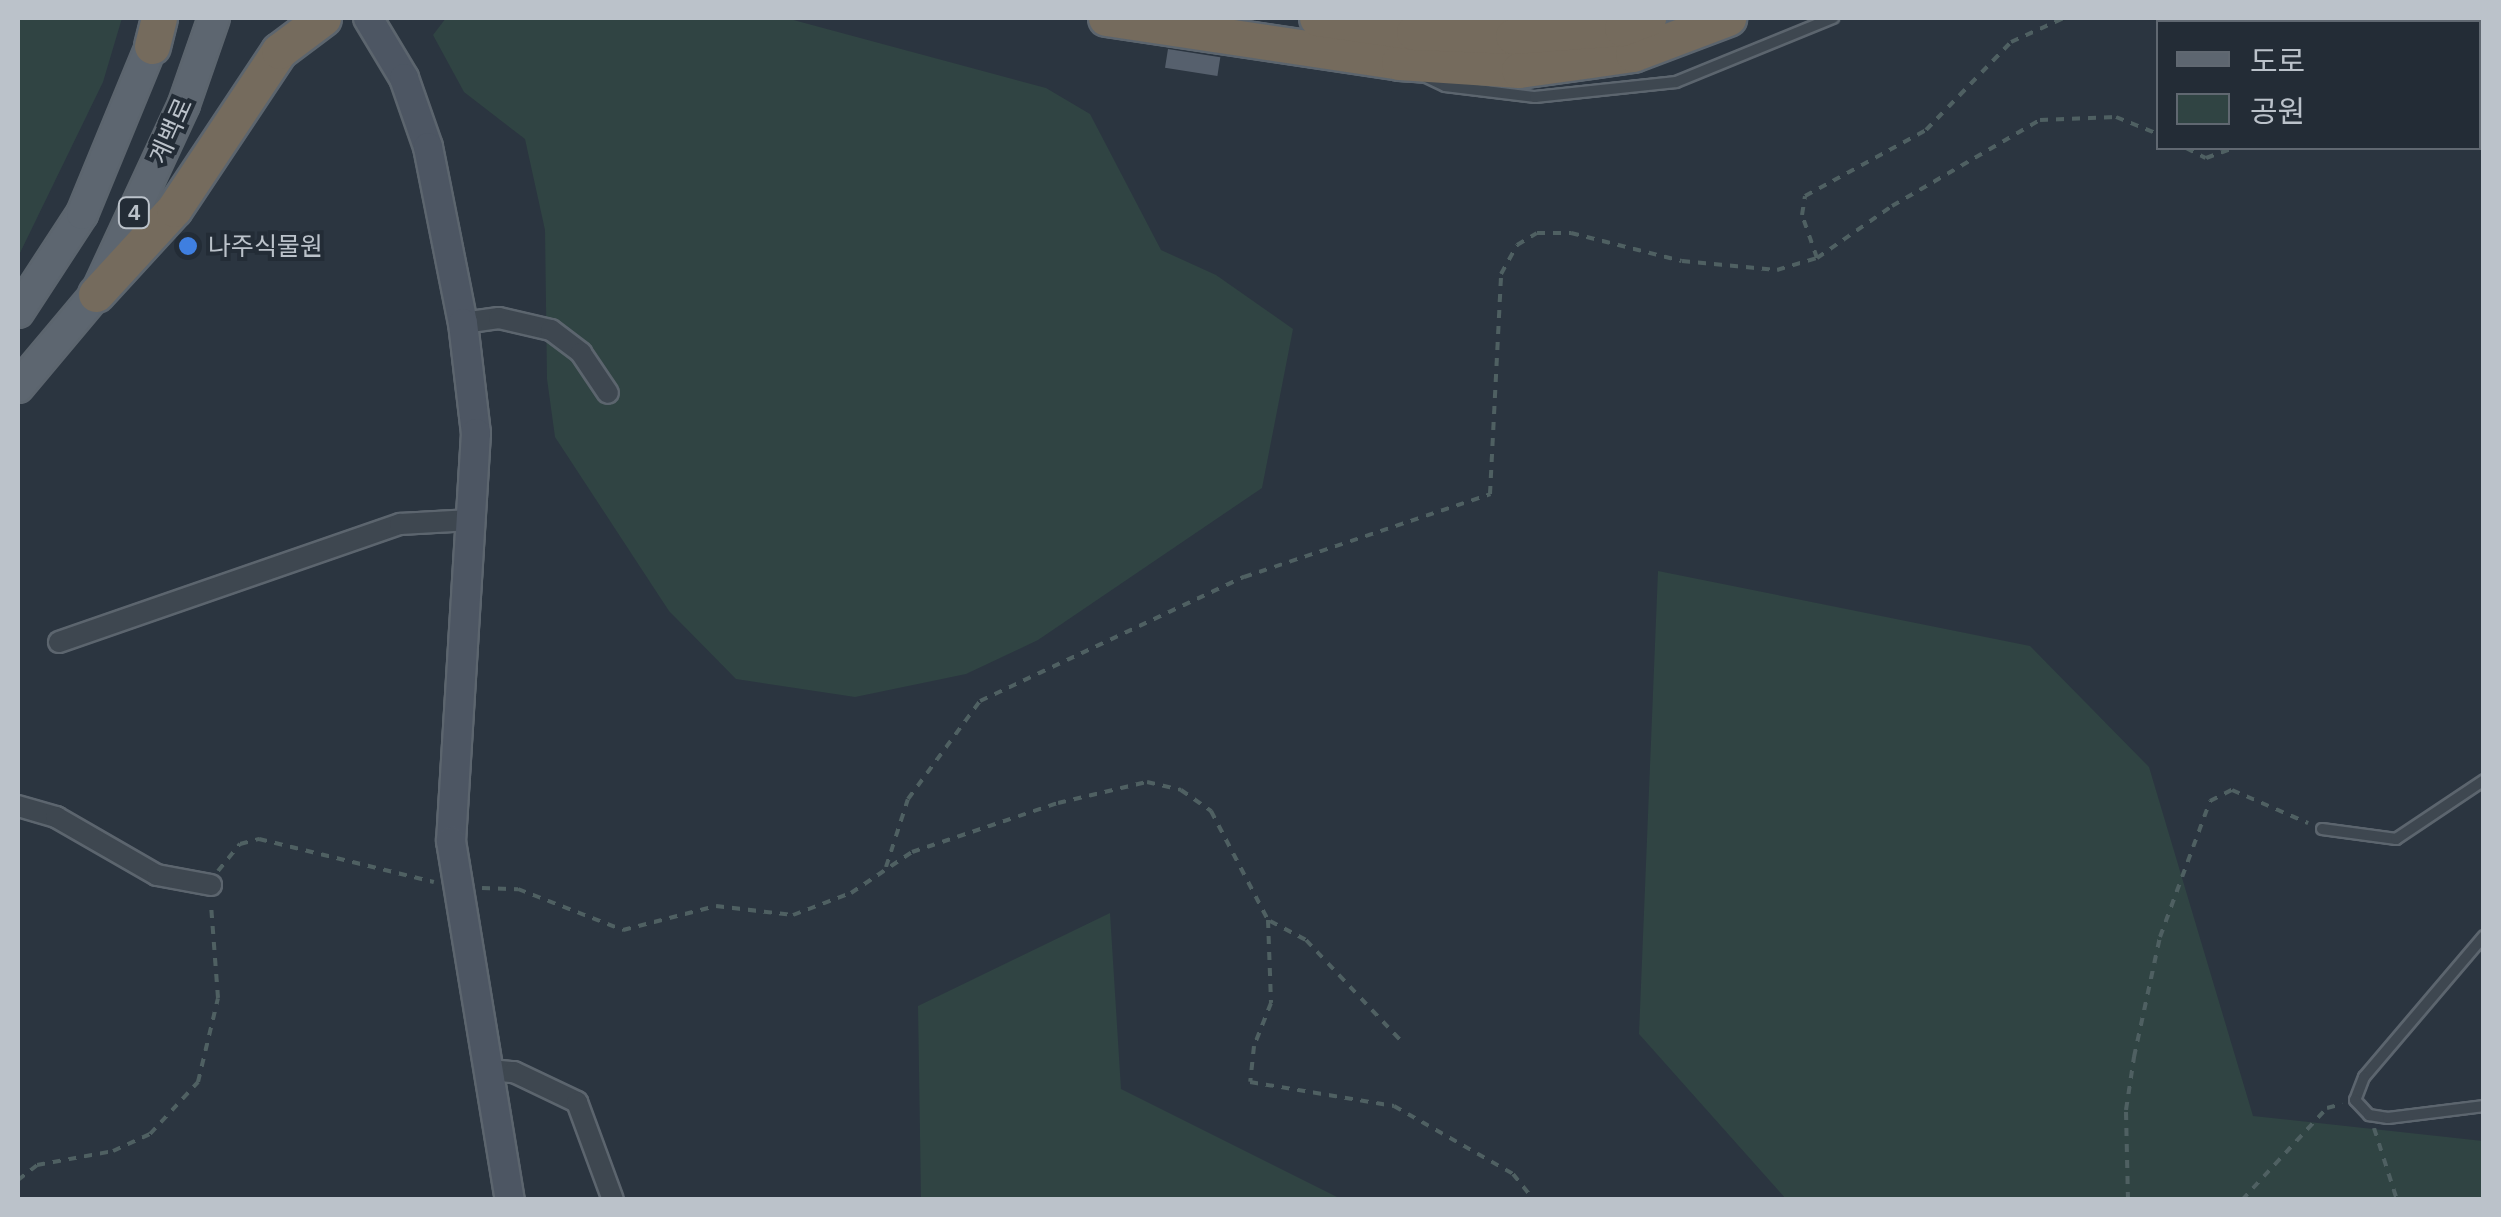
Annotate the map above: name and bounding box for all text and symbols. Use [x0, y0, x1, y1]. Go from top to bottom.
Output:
legend [2156, 20, 2481, 150]
text: 도로 [2250, 45, 2305, 78]
street label: 계백로 [143, 93, 199, 169]
text: 공원 [2250, 95, 2305, 128]
road number: 4 [116, 196, 152, 230]
place label: 나주식물원 [208, 231, 323, 261]
marker: 나주식물원 [177, 235, 199, 257]

